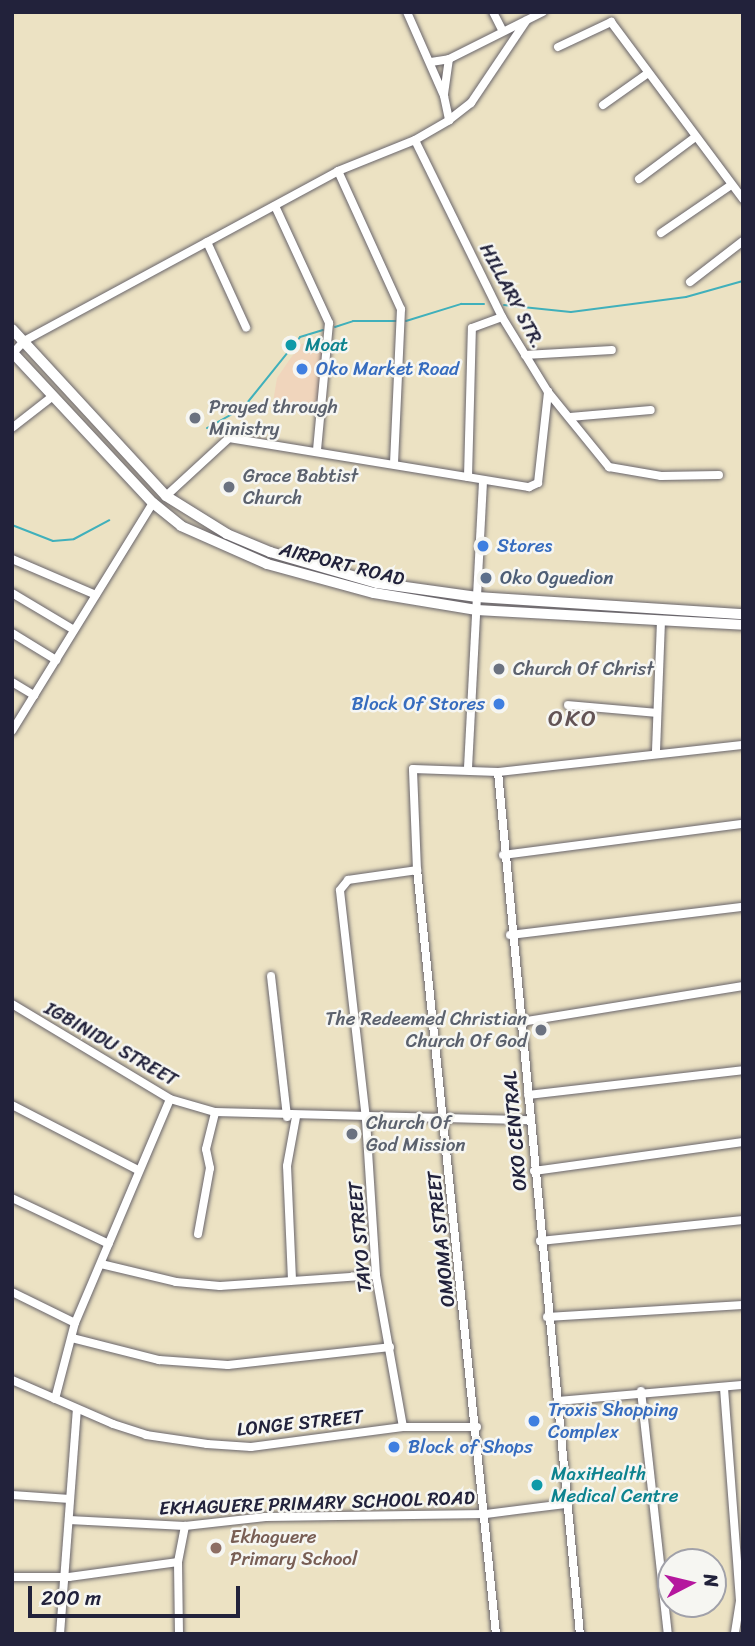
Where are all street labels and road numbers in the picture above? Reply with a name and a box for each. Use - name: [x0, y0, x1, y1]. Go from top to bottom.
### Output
- street label: HILLARY STR.: [474, 239, 550, 353]
- street label: AIRPORT ROAD: [277, 537, 407, 591]
- street label: IGBINIDU STREET: [40, 997, 182, 1091]
- street label: OKO CENTRAL: [498, 1071, 532, 1191]
- street label: OMOMA STREET: [422, 1169, 460, 1309]
- street label: TAYO STREET: [344, 1179, 376, 1295]
- street label: LONGE STREET: [236, 1405, 364, 1441]
- street label: EKHAGUERE PRIMARY SCHOOL ROAD: [158, 1486, 476, 1520]

